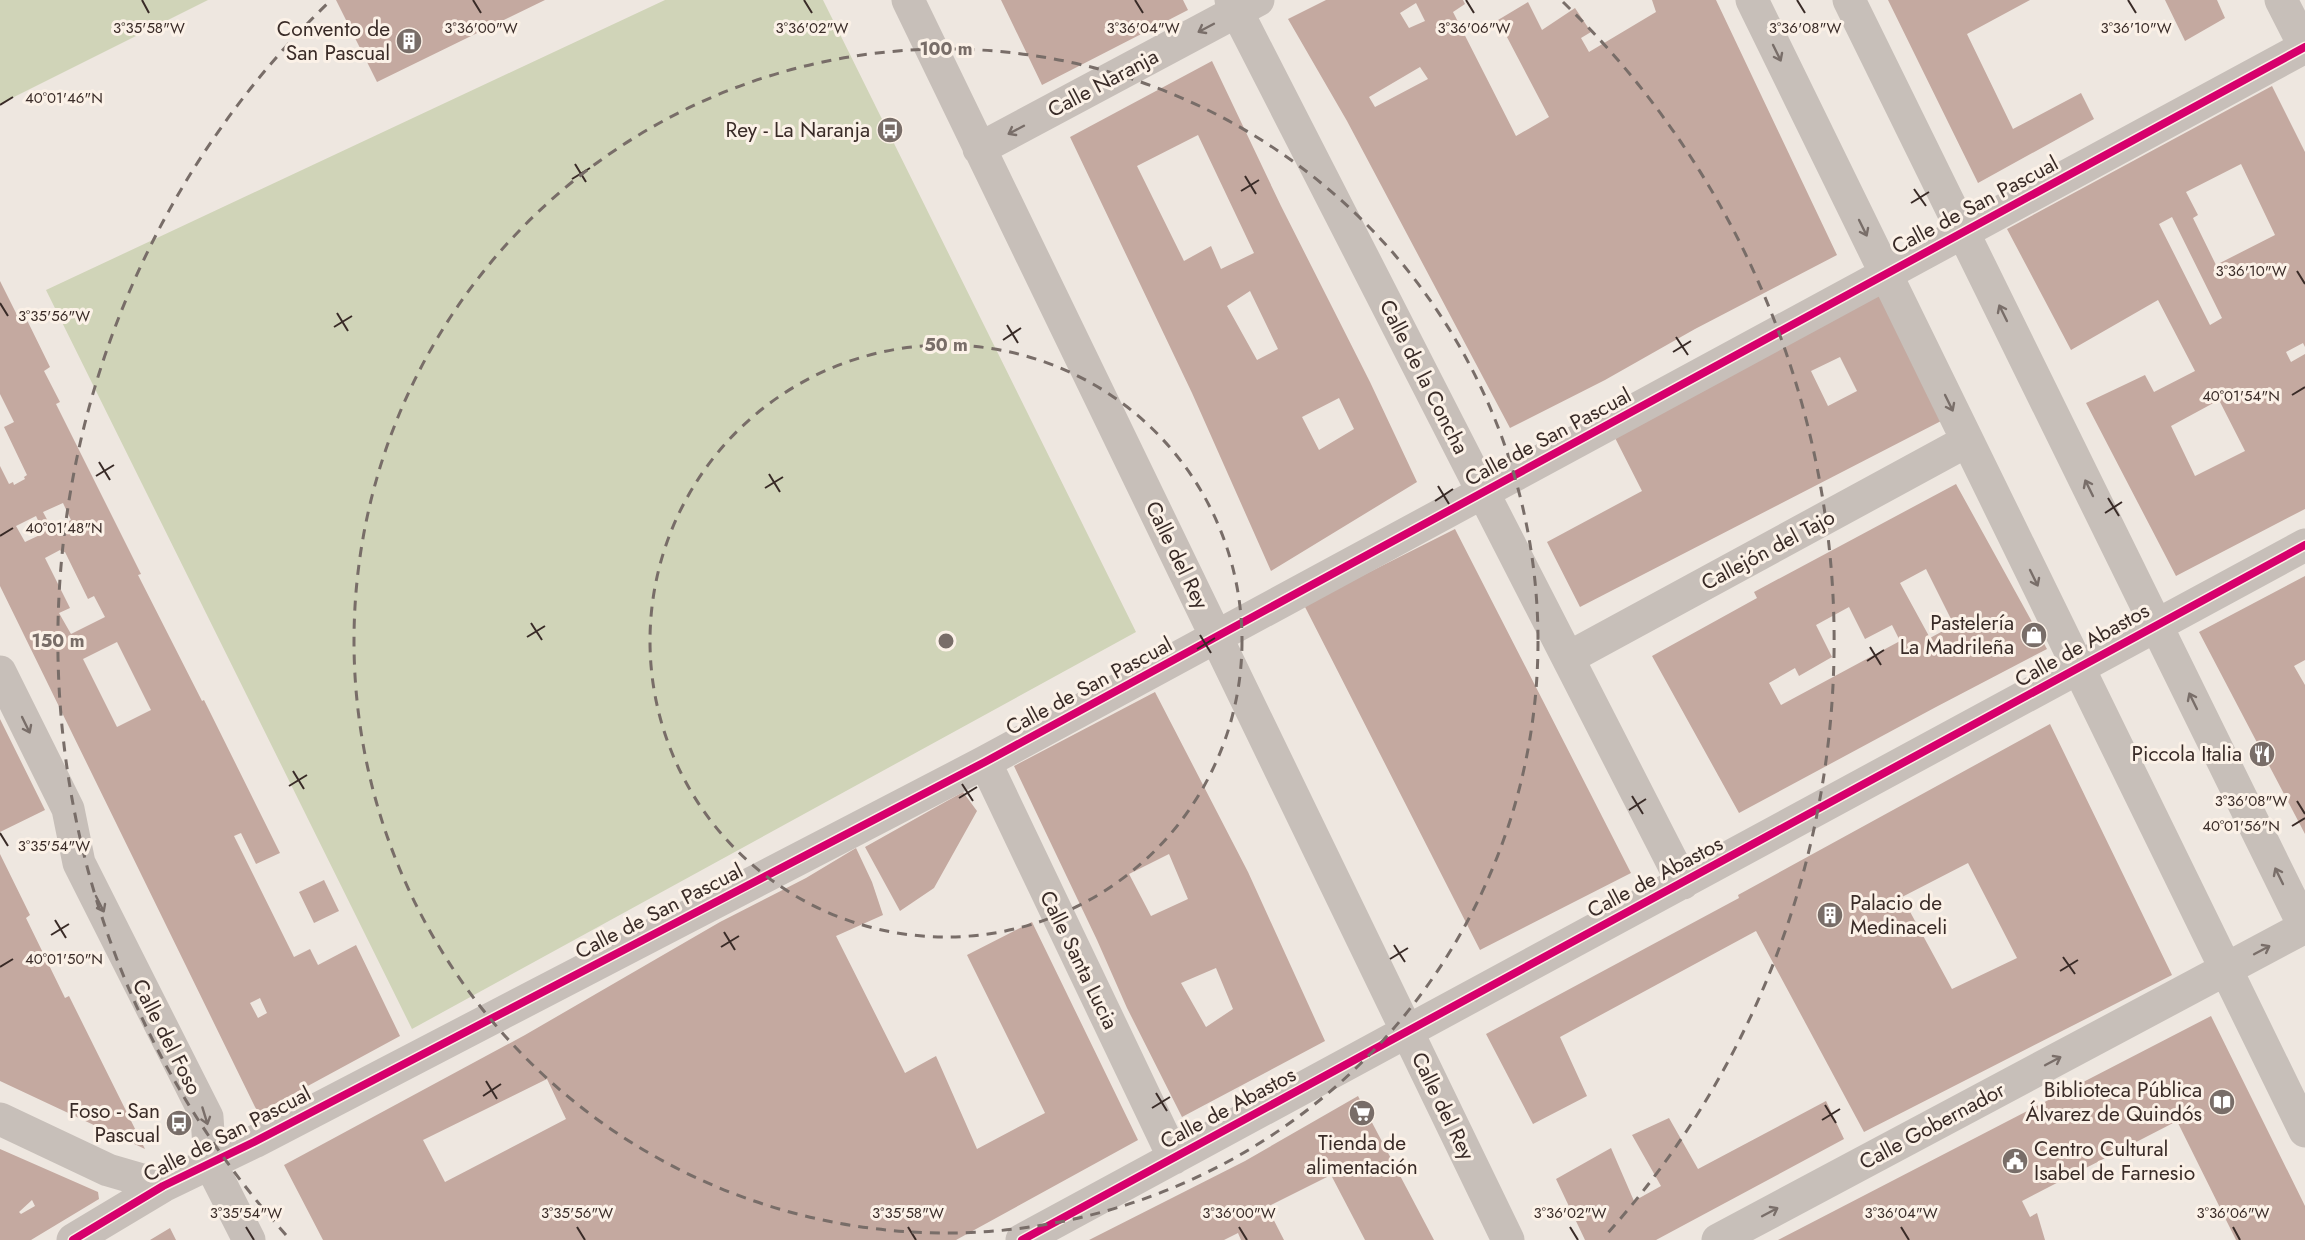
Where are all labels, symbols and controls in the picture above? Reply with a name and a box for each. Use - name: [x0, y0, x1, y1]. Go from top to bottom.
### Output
- place label: Convento de San Pascual: [277, 14, 390, 68]
- text: 3°35'58"W: [113, 17, 185, 39]
- text: 3°36'00"W: [444, 17, 518, 39]
- text: 3°36'02"W: [776, 17, 849, 39]
- text: 3°36'04"W: [1106, 17, 1180, 39]
- text: 3°36'06"W: [1438, 17, 1511, 39]
- text: 3°36'08"W: [1769, 17, 1841, 39]
- text: 3°36'10"W: [2100, 17, 2172, 39]
- one-way arrow: [1198, 22, 1215, 34]
- building icon: Convento de San Pascual: [394, 26, 424, 56]
- text: 100 m: [919, 36, 973, 62]
- street label: Calle Naranja: [1042, 41, 1164, 125]
- one-way arrow: [1772, 43, 1784, 61]
- text: 40°01'46"N: [25, 87, 103, 109]
- place label: Rey - La Naranja: [726, 115, 870, 145]
- bus stop icon: Rey - La Naranja: [875, 115, 905, 145]
- one-way arrow: [1008, 124, 1025, 136]
- street label: Calle de San Pascual: [1886, 148, 2064, 262]
- one-way arrow: [1858, 218, 1870, 236]
- text: 3°36'10"W: [2215, 260, 2287, 282]
- street label: Calle de la Concha: [1372, 295, 1476, 459]
- one-way arrow: [1997, 304, 2009, 322]
- text: 3°35'56"W: [18, 305, 90, 327]
- text: 50 m: [924, 332, 968, 358]
- street label: Calle de San Pascual: [1459, 380, 1637, 494]
- text: 40°01'54"N: [2202, 385, 2280, 407]
- one-way arrow: [1943, 393, 1955, 411]
- one-way arrow: [2083, 480, 2095, 497]
- street label: Calle del Rey: [1138, 496, 1216, 615]
- street label: Callejón del Tajo: [1696, 502, 1840, 598]
- text: 40°01'48"N: [25, 517, 103, 539]
- one-way arrow: [2029, 569, 2041, 587]
- street label: Calle de Abastos: [2009, 596, 2155, 694]
- place label: Pastelería La Madrileña: [1900, 608, 2014, 662]
- shop icon: Pastelería La Madrileña: [2019, 620, 2049, 650]
- text: 150 m: [32, 628, 84, 654]
- street label: Calle de San Pascual: [1000, 629, 1178, 743]
- centre of rings: [936, 631, 956, 651]
- one-way arrow: [2187, 692, 2199, 710]
- one-way arrow: [21, 715, 32, 733]
- place label: Piccola Italia: [2132, 739, 2242, 769]
- restaurant icon: Piccola Italia: [2247, 739, 2277, 769]
- text: 3°36'08"W: [2215, 790, 2287, 812]
- text: 40°01'56"N: [2202, 815, 2280, 837]
- street label: Calle de Abastos: [1582, 829, 1728, 925]
- text: 3°35'54"W: [18, 835, 90, 857]
- street label: Calle de San Pascual: [570, 856, 748, 966]
- one-way arrow: [2273, 867, 2285, 885]
- street label: Calle Santa Lucia: [1032, 886, 1126, 1034]
- place label: Palacio de Medinaceli: [1850, 888, 1948, 942]
- one-way arrow: [95, 894, 106, 912]
- building icon: Palacio de Medinaceli: [1815, 900, 1845, 930]
- one-way arrow: [2253, 944, 2270, 956]
- text: 40°01'50"N: [25, 948, 103, 970]
- street label: Calle del Foso: [125, 974, 209, 1100]
- street label: Calle del Rey: [1404, 1047, 1482, 1166]
- one-way arrow: [2044, 1055, 2061, 1067]
- street label: Calle de Abastos: [1155, 1060, 1301, 1156]
- street label: Calle Gobernador: [1854, 1075, 2011, 1177]
- place label: Biblioteca Pública Álvarez de Quindós: [2026, 1075, 2202, 1129]
- street label: Calle de San Pascual: [138, 1079, 316, 1189]
- library icon: Biblioteca Pública Álvarez de Quindós: [2207, 1087, 2237, 1117]
- place label: Foso - San Pascual: [69, 1096, 160, 1150]
- supermarket icon: Tienda de alimentación: [1347, 1098, 1377, 1128]
- one-way arrow: [200, 1106, 211, 1125]
- bus stop icon: Foso - San Pascual: [164, 1108, 194, 1138]
- place label: Tienda de alimentación: [1306, 1128, 1418, 1182]
- place label: Centro Cultural Isabel de Farnesio: [2034, 1134, 2195, 1188]
- public building icon: Centro Cultural Isabel de Farnesio: [2000, 1146, 2030, 1176]
- text: 3°35'54"W: [210, 1202, 282, 1224]
- text: 3°35'56"W: [541, 1202, 613, 1224]
- text: 3°35'58"W: [872, 1202, 944, 1224]
- text: 3°36'00"W: [1202, 1202, 1276, 1224]
- text: 3°36'02"W: [1534, 1202, 1607, 1224]
- text: 3°36'04"W: [1864, 1202, 1938, 1224]
- text: 3°36'06"W: [2197, 1202, 2270, 1224]
- one-way arrow: [1760, 1206, 1778, 1217]

